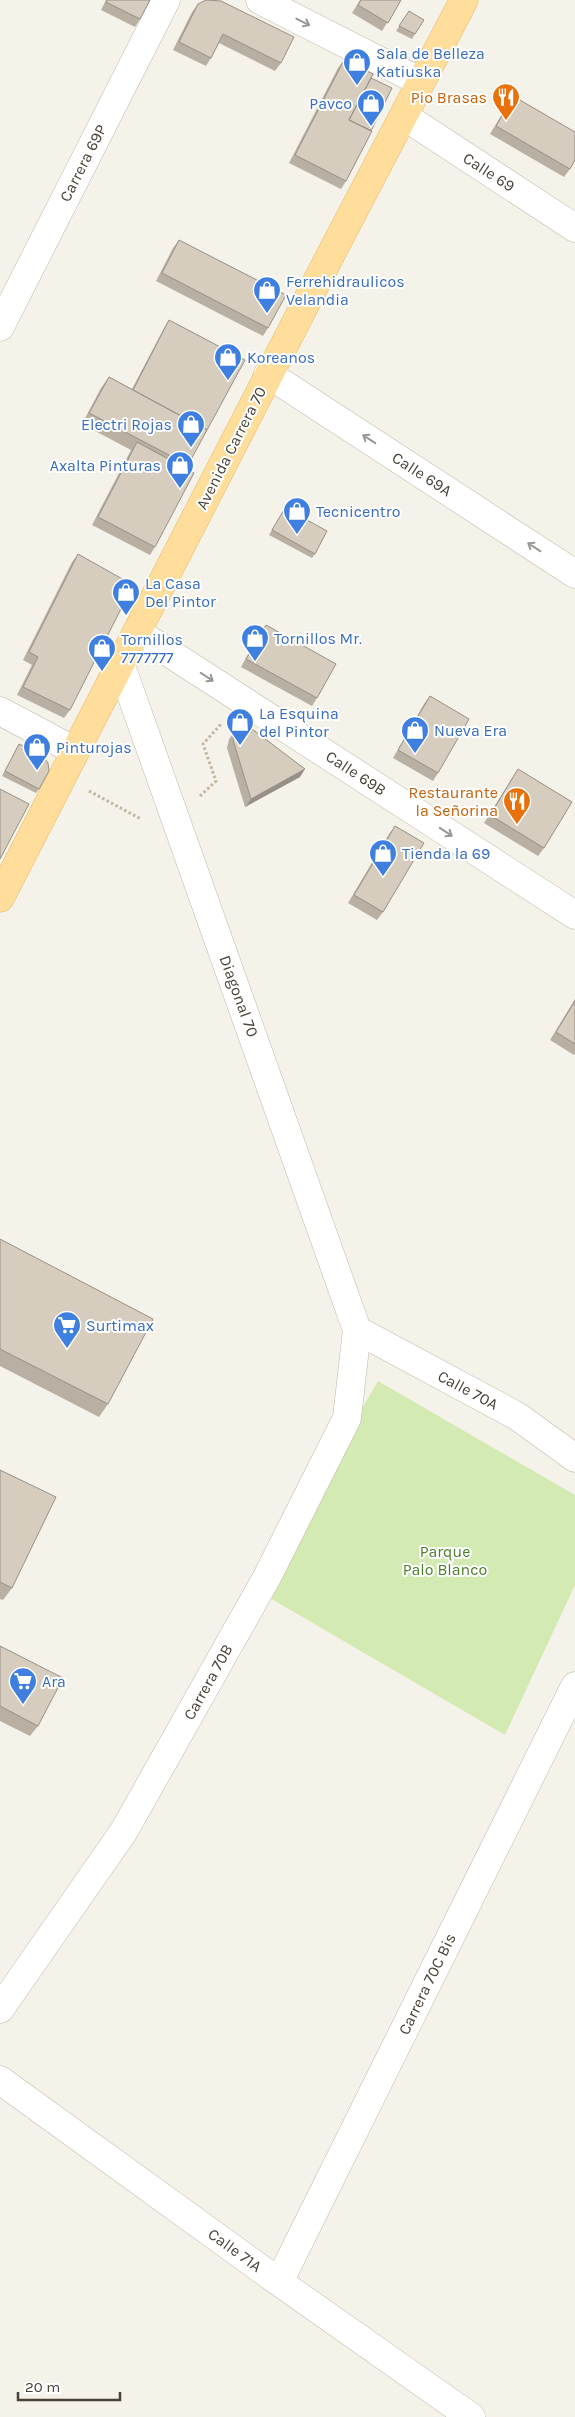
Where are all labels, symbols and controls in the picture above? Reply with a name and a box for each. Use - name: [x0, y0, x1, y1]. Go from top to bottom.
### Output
- one-way arrow: [296, 17, 311, 27]
- place label: Sala de Belleza Katiuska: [376, 44, 485, 81]
- shop icon: Sala de Belleza Katiuska: [342, 47, 372, 86]
- restaurant icon: Pio Brasas: [491, 82, 521, 121]
- shop icon: Pavco: [356, 88, 386, 127]
- place label: Pio Brasas: [411, 88, 487, 107]
- place label: Pavco: [309, 94, 352, 113]
- street label: Carrera 69P: [55, 121, 111, 205]
- street label: Calle 69: [459, 148, 519, 196]
- place label: Ferrehidraulicos Velandia: [286, 272, 405, 309]
- shop icon: Ferrehidraulicos Velandia: [252, 275, 282, 314]
- shop icon: Koreanos: [213, 342, 243, 381]
- place label: Koreanos: [247, 348, 315, 367]
- street label: Avenida Carrera 70: [192, 383, 270, 513]
- shop icon: Electri Rojas: [176, 409, 206, 448]
- place label: Electri Rojas: [81, 415, 172, 434]
- one-way arrow: [362, 434, 376, 444]
- street label: Calle 69A: [389, 448, 455, 500]
- shop icon: Axalta Pinturas: [165, 450, 195, 489]
- place label: Axalta Pinturas: [50, 456, 161, 475]
- shop icon: Tecnicentro: [282, 496, 312, 535]
- place label: Tecnicentro: [316, 502, 400, 521]
- one-way arrow: [527, 542, 541, 552]
- place label: La Casa Del Pintor: [145, 574, 216, 611]
- shop icon: La Casa Del Pintor: [111, 577, 141, 616]
- shop icon: Tornillos Mr.: [240, 623, 270, 662]
- place label: Tornillos Mr.: [274, 629, 362, 648]
- place label: Tornillos 7777777: [121, 630, 183, 667]
- shop icon: Tornillos 7777777: [87, 633, 117, 672]
- one-way arrow: [200, 672, 214, 682]
- place label: La Esquina del Pintor: [259, 704, 339, 741]
- shop icon: La Esquina del Pintor: [225, 707, 255, 746]
- shop icon: Nueva Era: [400, 715, 430, 754]
- place label: Nueva Era: [434, 721, 507, 740]
- shop icon: Pinturojas: [22, 732, 52, 771]
- place label: Pinturojas: [56, 738, 132, 757]
- street label: Calle 69B: [322, 747, 390, 799]
- place label: Restaurante la Señorina: [409, 783, 498, 820]
- restaurant icon: Restaurante la Señorina: [502, 786, 532, 825]
- one-way arrow: [439, 827, 453, 837]
- shop icon: Tienda la 69: [368, 838, 398, 877]
- place label: Tienda la 69: [402, 844, 490, 863]
- street label: Diagonal 70: [215, 952, 263, 1040]
- supermarket icon: Surtimax: [52, 1310, 82, 1349]
- place label: Surtimax: [86, 1316, 154, 1335]
- street label: Calle 70A: [434, 1366, 502, 1414]
- park label: Parque Palo Blanco: [403, 1542, 487, 1579]
- street label: Carrera 70B: [179, 1641, 237, 1723]
- supermarket icon: Ara: [8, 1666, 38, 1705]
- place label: Ara: [42, 1672, 66, 1691]
- street label: Carrera 70C Bis: [394, 1930, 460, 2038]
- street label: Calle 71A: [205, 2224, 265, 2276]
- scale bar: [18, 2370, 120, 2402]
- text: 20 m: [25, 2378, 60, 2396]

